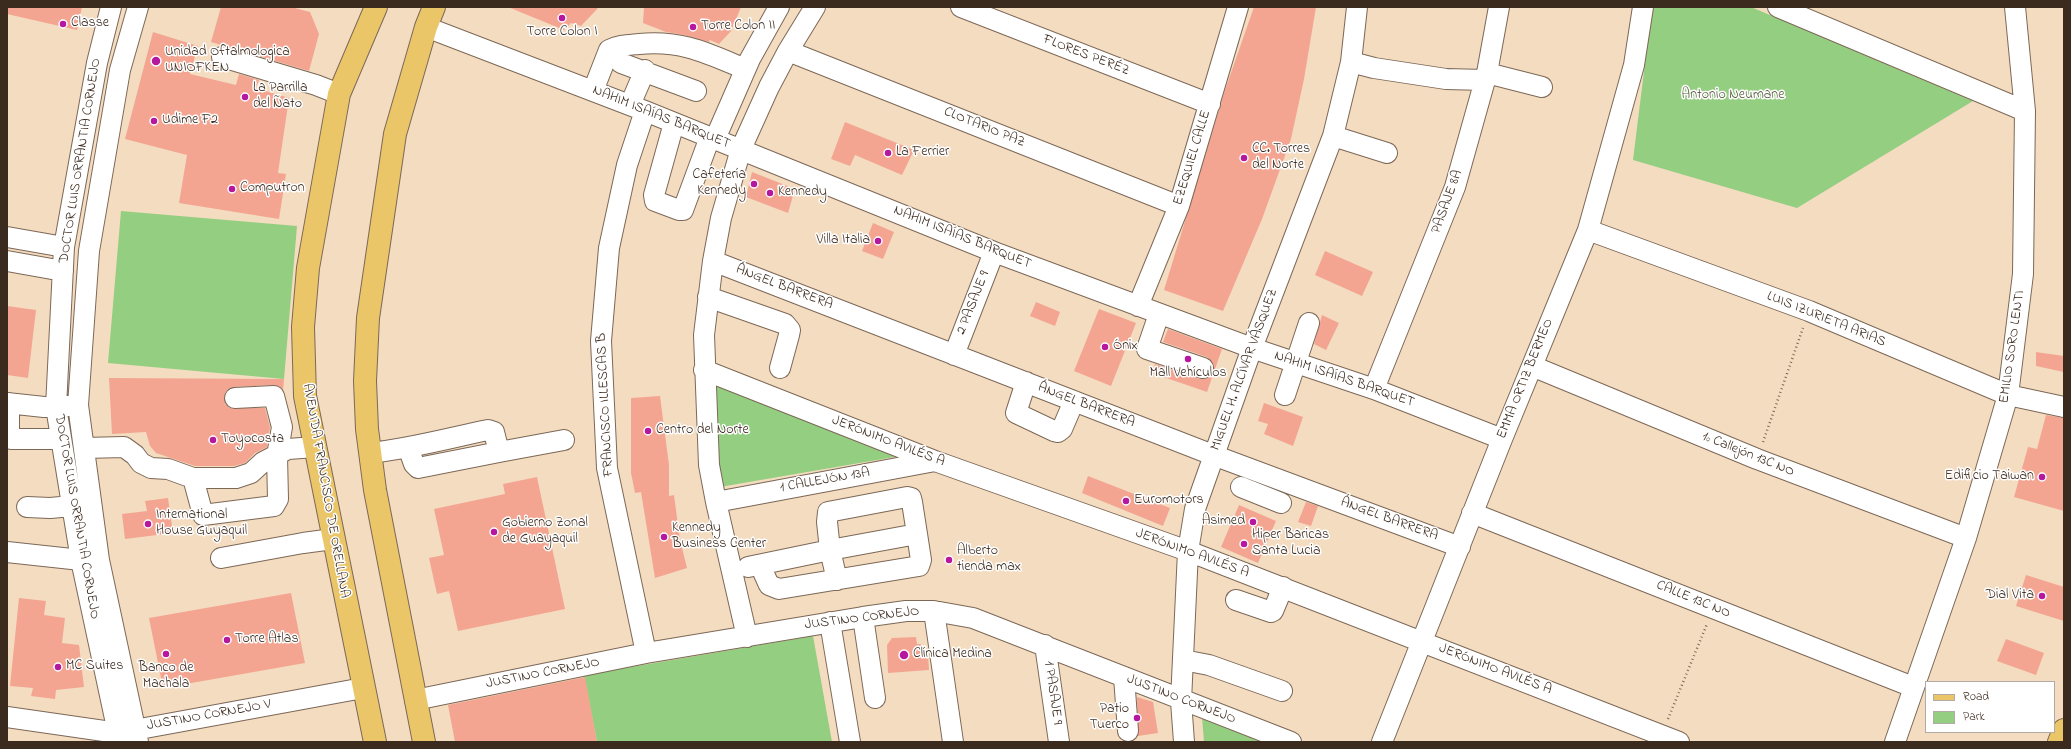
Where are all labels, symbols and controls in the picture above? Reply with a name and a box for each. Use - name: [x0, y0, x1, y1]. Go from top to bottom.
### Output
- marker: Torre Colon I: [557, 13, 567, 23]
- place label: Classe: [71, 16, 109, 32]
- marker: Classe: [58, 19, 68, 29]
- place label: Torre Colon II: [701, 19, 775, 35]
- marker: Torre Colon II: [688, 22, 698, 32]
- place label: Torre Colon I: [526, 25, 598, 41]
- street label: FLORES PERÉZ: [1040, 32, 1132, 80]
- place label: Unidad Oftalmologica UNIOFKEN: [165, 45, 290, 78]
- marker: Unidad Oftalmologica UNIOFKEN: [150, 55, 162, 67]
- street label: DOCTOR LUIS ORRANTIA CORNEJO: [56, 57, 106, 265]
- place label: La Parrilla del Ñato: [253, 81, 308, 114]
- street label: NAHIM ISAÍAS BARQUET: [590, 83, 732, 153]
- park label: Antonio Neumane: [1682, 88, 1784, 104]
- marker: La Parrilla del Ñato: [240, 92, 250, 102]
- street label: CLOTARIO PAZ: [941, 104, 1027, 152]
- street label: EZEQUIEL CALLE: [1171, 109, 1215, 207]
- place label: Udime F2: [162, 113, 218, 129]
- marker: Udime F2: [149, 116, 159, 126]
- place label: CC. Torres del Norte: [1252, 142, 1310, 174]
- place label: La Ferrier: [896, 145, 949, 161]
- marker: La Ferrier: [883, 148, 893, 158]
- marker: CC. Torres del Norte: [1239, 153, 1249, 163]
- place label: Cafetería Kennedy: [693, 168, 746, 200]
- street label: PASAJE 8A: [1429, 168, 1467, 236]
- marker: Cafetería Kennedy: [749, 179, 759, 189]
- place label: Computron: [240, 181, 305, 197]
- marker: Computron: [227, 184, 237, 194]
- place label: Kennedy: [778, 185, 827, 201]
- marker: Kennedy: [765, 188, 775, 198]
- street label: NAHIM ISAÍAS BARQUET: [891, 203, 1033, 273]
- place label: Villa Italia: [816, 233, 870, 249]
- marker: Villa Italia: [873, 236, 883, 246]
- street label: ÁNGEL BARRERA: [733, 262, 835, 314]
- street label: 2 PASAJE 9: [954, 269, 994, 337]
- street label: MIGUEL H. ALCÍVAR VÁSQUEZ: [1208, 287, 1282, 453]
- street label: LUIS IZURIETA ARIAS: [1764, 288, 1888, 352]
- street label: EMILIO SORO LENTI: [1997, 289, 2029, 405]
- street label: EMMA ORTIZ BERMEO: [1494, 316, 1558, 442]
- street label: FRANCISCO ILLESCAS B: [594, 333, 618, 477]
- place label: Ónix: [1113, 339, 1138, 355]
- marker: Ónix: [1100, 342, 1110, 352]
- street label: NAHIM ISAÍAS BARQUET: [1272, 348, 1416, 412]
- marker: Mall Vehículos: [1183, 354, 1193, 364]
- place label: Mall Vehículos: [1149, 366, 1227, 382]
- street label: ÁNGEL BARRERA: [1035, 380, 1137, 432]
- street label: AVENIDA FRANCISCO DE ORELLANA: [298, 382, 352, 600]
- street label: DOCTOR LUIS ORRANTIA CORNEJO: [50, 413, 102, 621]
- street label: JERÓNIMO AVILÉS A: [829, 413, 947, 471]
- place label: Centro del Norte: [656, 423, 749, 439]
- marker: Centro del Norte: [643, 426, 653, 436]
- street label: 1º Callejón 13C NO: [1699, 429, 1797, 481]
- place label: Toyocosta: [221, 432, 284, 448]
- marker: Toyocosta: [208, 435, 218, 445]
- street label: 1 CALLEJÓN 13A: [779, 465, 871, 497]
- place label: Edificio Taiwan: [1945, 469, 2034, 485]
- marker: Edificio Taiwan: [2037, 472, 2047, 482]
- place label: Euromotors: [1134, 493, 1204, 509]
- street label: ÁNGEL BARRERA: [1338, 495, 1440, 545]
- marker: Euromotors: [1121, 496, 1131, 506]
- place label: International House Guyaquil: [156, 508, 247, 540]
- place label: Asimed: [1202, 514, 1245, 530]
- place label: Gobierno Zonal de Guayaquil: [502, 516, 588, 548]
- marker: Asimed: [1248, 517, 1258, 527]
- marker: International House Guyaquil: [143, 519, 153, 529]
- place label: Kennedy Business Center: [672, 521, 766, 554]
- street label: JERÓNIMO AVILÉS A: [1133, 526, 1251, 582]
- marker: Gobierno Zonal de Guayaquil: [489, 527, 499, 537]
- place label: Hiper Baricas Santa Lucia: [1252, 528, 1329, 560]
- marker: Kennedy Business Center: [659, 532, 669, 542]
- marker: Hiper Baricas Santa Lucia: [1239, 539, 1249, 549]
- place label: Alberto tienda max: [957, 544, 1021, 576]
- marker: Alberto tienda max: [944, 555, 954, 565]
- street label: CALLE 13C NO: [1653, 577, 1733, 623]
- place label: Dial Vita: [1986, 588, 2034, 604]
- marker: Dial Vita: [2037, 591, 2047, 601]
- street label: JUSTINO CORNEJO: [804, 604, 920, 634]
- place label: Torre Atlas: [235, 632, 299, 648]
- marker: Torre Atlas: [222, 635, 232, 645]
- street label: JERÓNIMO AVILÉS A: [1436, 641, 1554, 699]
- place label: Clínica Medina: [913, 647, 992, 663]
- marker: Banco de Machala: [161, 649, 171, 659]
- marker: Clínica Medina: [898, 649, 910, 661]
- street label: JUSTINO CORNEJO: [485, 655, 601, 693]
- place label: MC Suites: [66, 659, 123, 675]
- street label: 1 PASAJE 9: [1039, 660, 1065, 726]
- place label: Banco de Machala: [138, 661, 194, 694]
- marker: MC Suites: [53, 662, 63, 672]
- street label: JUSTINO CORNEJO: [1124, 671, 1238, 729]
- legend: [1925, 681, 2055, 733]
- text: Road: [1963, 688, 1989, 706]
- street label: JUSTINO CORNEJO V: [146, 697, 272, 735]
- place label: Patio Tuerco: [1090, 702, 1129, 734]
- text: Park: [1963, 708, 1985, 726]
- marker: Patio Tuerco: [1132, 713, 1142, 723]

